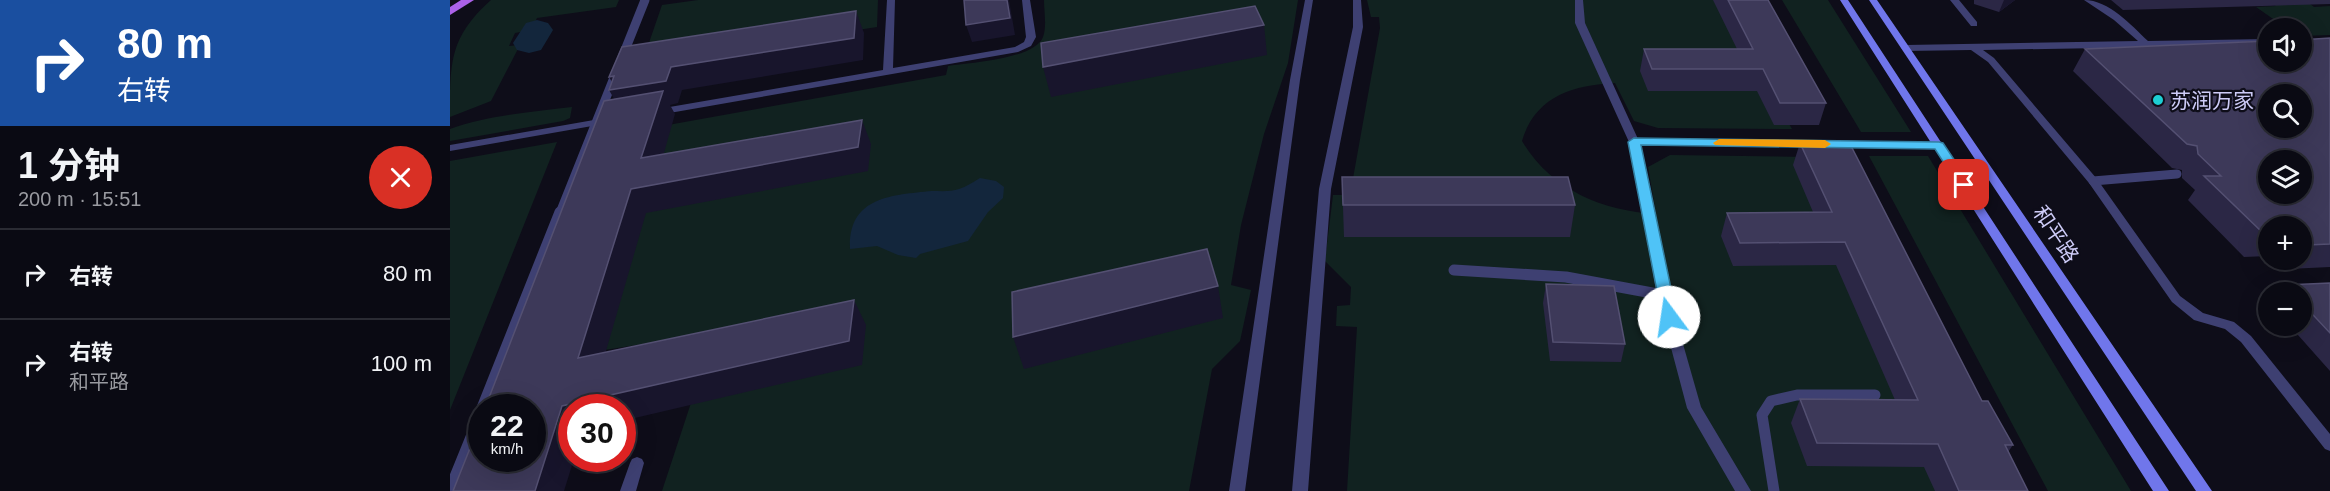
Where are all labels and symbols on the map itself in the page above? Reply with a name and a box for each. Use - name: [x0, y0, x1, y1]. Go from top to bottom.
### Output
- place label: 苏润万家: [2170, 89, 2254, 112]
- marker: 苏润万家: [2151, 93, 2165, 107]
- pin: [1938, 159, 1989, 210]
- street label: 和平路: [2029, 201, 2083, 267]
- position arrow: [1637, 285, 1701, 349]
- speed limit sign: 30: [558, 394, 636, 472]

